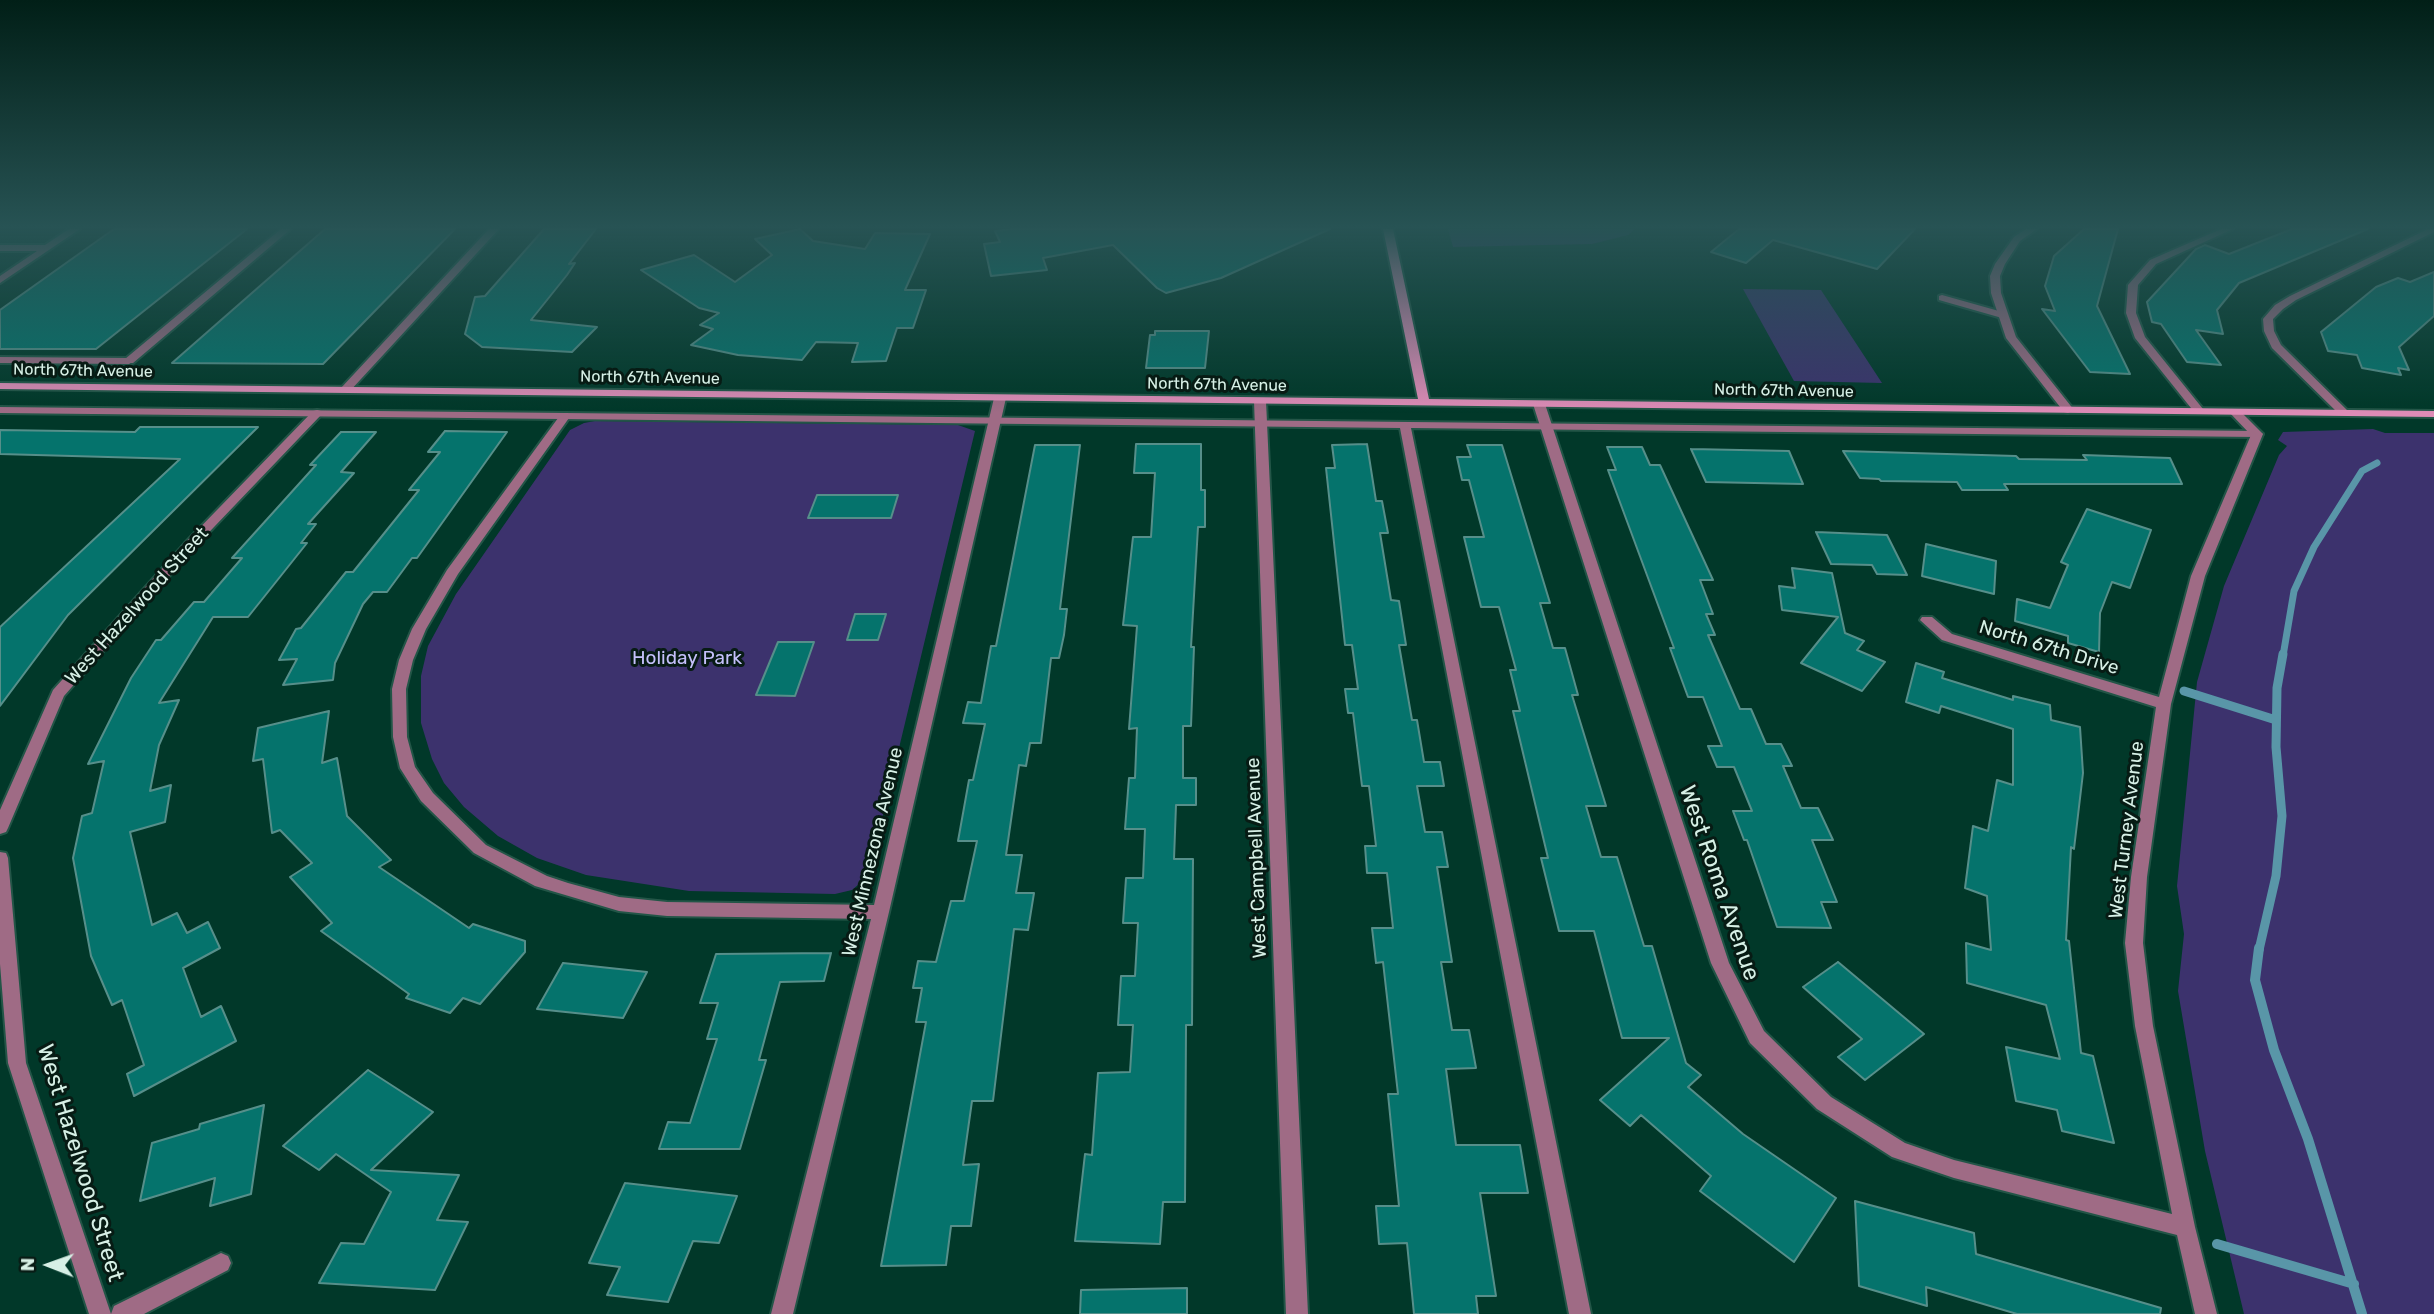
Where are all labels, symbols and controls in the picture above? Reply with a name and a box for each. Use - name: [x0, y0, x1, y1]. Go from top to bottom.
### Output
- street label: North 67th Avenue: [13, 360, 153, 382]
- street label: North 67th Avenue: [580, 367, 720, 389]
- street label: North 67th Avenue: [1147, 374, 1287, 396]
- street label: North 67th Avenue: [1714, 380, 1854, 402]
- street label: West Hazelwood Street: [60, 523, 214, 689]
- street label: North 67th Drive: [1976, 616, 2122, 680]
- park label: Holiday Park: [632, 648, 742, 670]
- street label: West Turney Avenue: [2105, 740, 2149, 920]
- street label: West Minnezona Avenue: [838, 745, 908, 959]
- street label: West Campbell Avenue: [1242, 757, 1272, 959]
- street label: West Roma Avenue: [1673, 782, 1765, 984]
- street label: West Hazelwood Street: [31, 1041, 129, 1285]
- north arrow: [14, 1230, 84, 1300]
- text: N: [16, 1258, 39, 1272]

